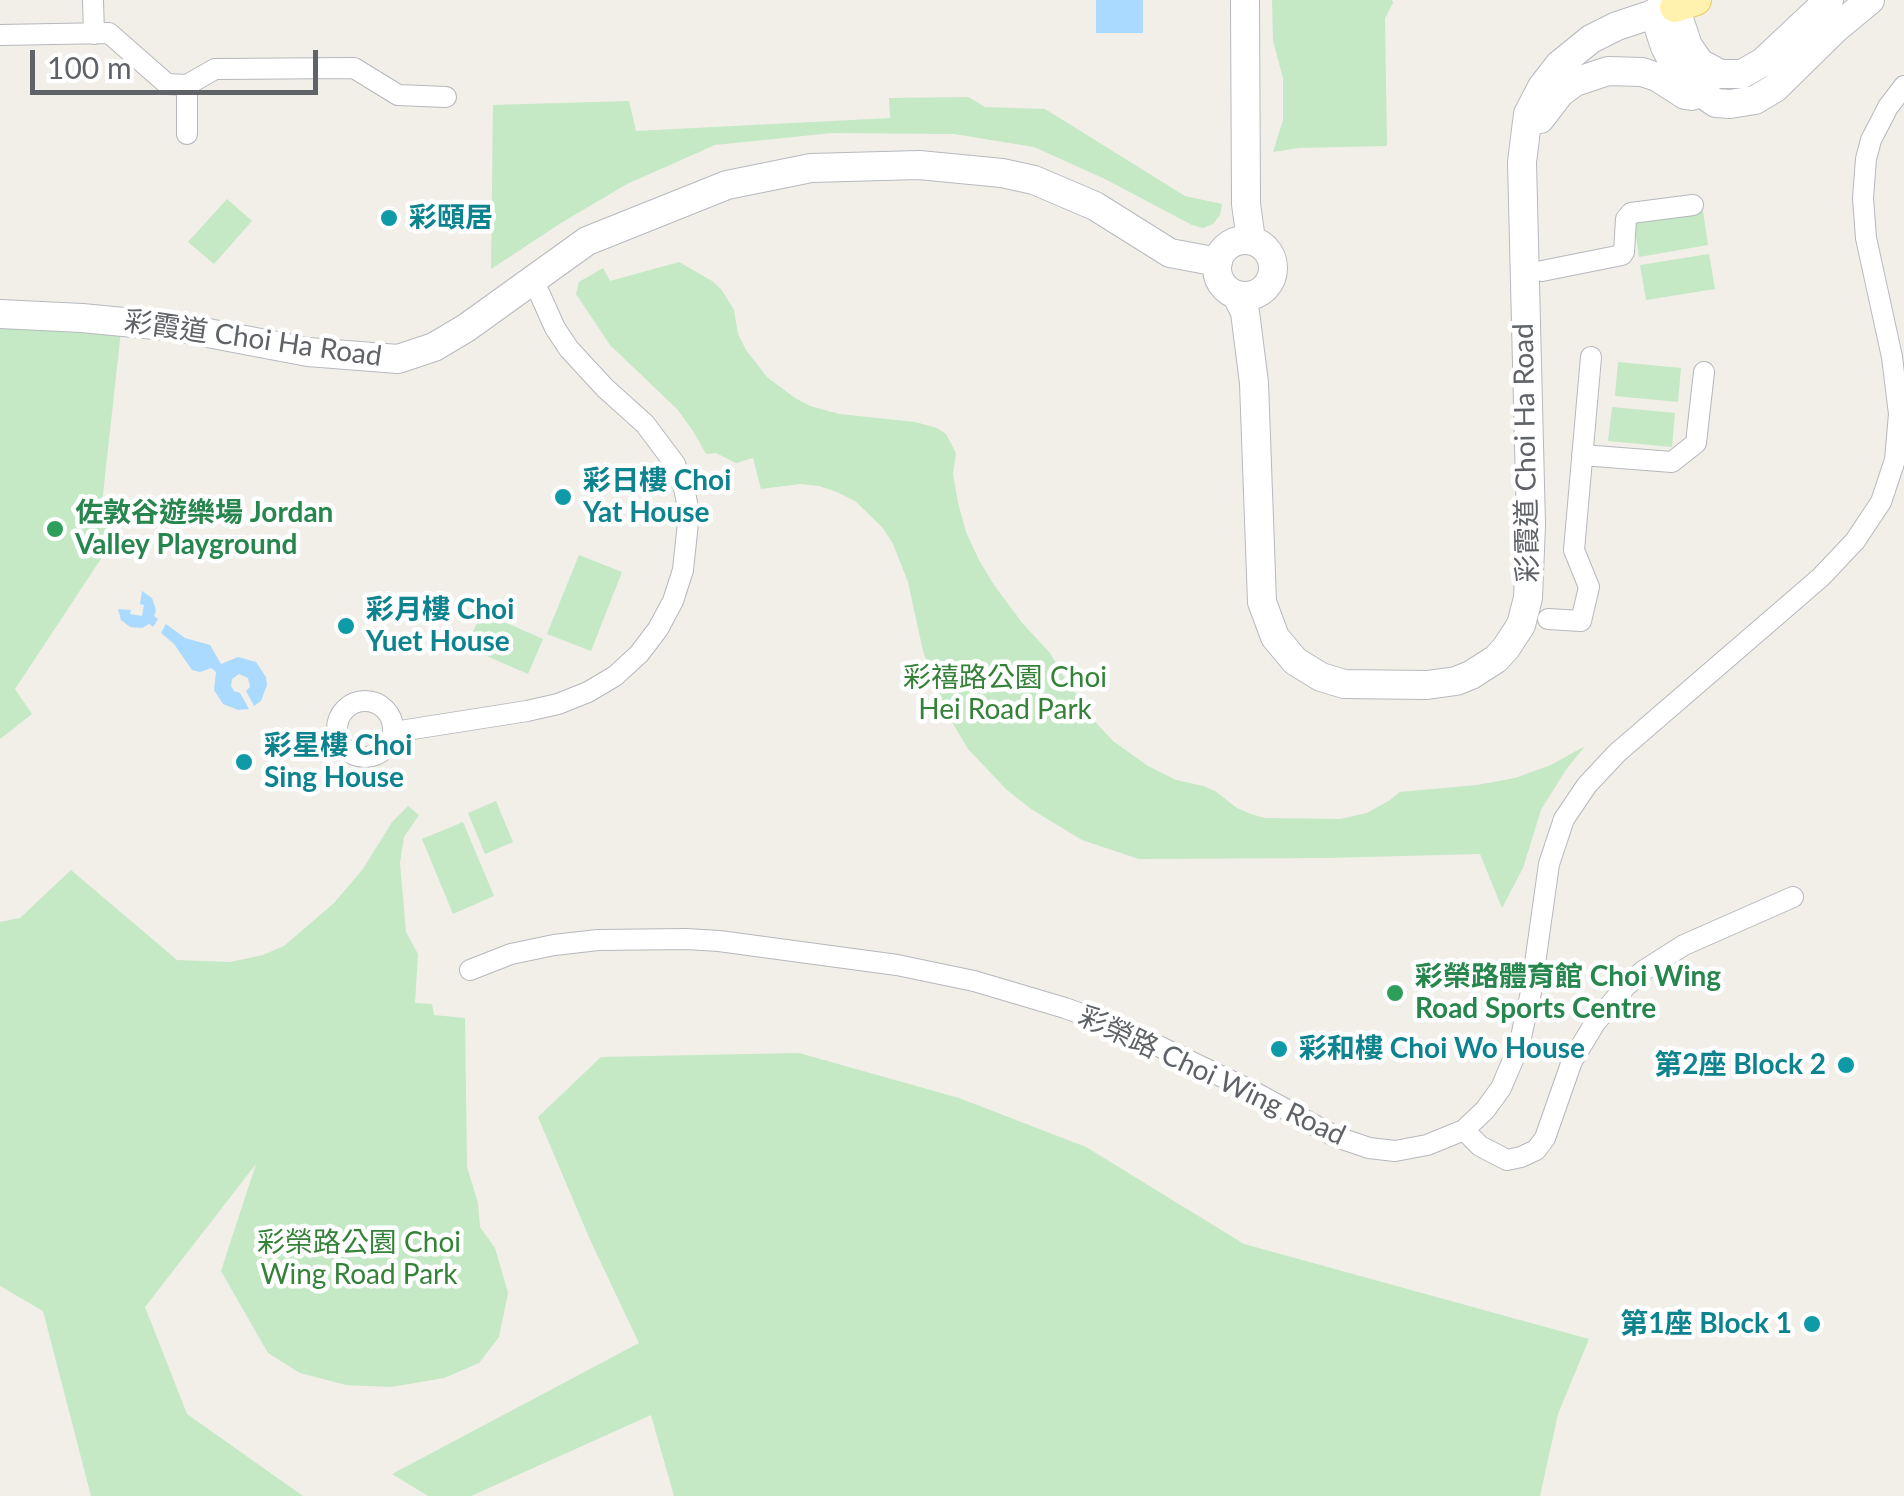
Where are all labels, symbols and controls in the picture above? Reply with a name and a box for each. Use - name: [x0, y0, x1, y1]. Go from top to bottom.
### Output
- scale bar: [35, 30, 322, 92]
- text: 100 m: [47, 49, 132, 85]
- place label: 彩頤居: [409, 201, 493, 235]
- marker: 彩頤居: [378, 207, 400, 229]
- street label: 彩霞道 Choi Ha Road: [122, 304, 384, 374]
- street label: 彩霞道 Choi Ha Road: [1507, 323, 1545, 583]
- place label: 彩日樓 Choi Yat House: [583, 464, 731, 530]
- marker: 彩日樓 Choi Yat House: [552, 486, 574, 508]
- place label: 佐敦谷遊樂場 Jordan Valley Playground: [75, 496, 333, 562]
- marker: 佐敦谷遊樂場 Jordan Valley Playground: [44, 518, 66, 540]
- place label: 彩月樓 Choi Yuet House: [366, 593, 514, 659]
- marker: 彩月樓 Choi Yuet House: [335, 615, 357, 637]
- park label: 彩禧路公園 Choi Hei Road Park: [903, 661, 1107, 727]
- place label: 彩星樓 Choi Sing House: [264, 729, 412, 795]
- marker: 彩星樓 Choi Sing House: [233, 751, 255, 773]
- place label: 彩榮路體育館 Choi Wing Road Sports Centre: [1415, 960, 1721, 1026]
- marker: 彩榮路體育館 Choi Wing Road Sports Centre: [1384, 982, 1406, 1004]
- street label: 彩榮路 Choi Wing Road: [1073, 999, 1351, 1153]
- place label: 彩和樓 Choi Wo House: [1299, 1032, 1585, 1066]
- marker: 彩和樓 Choi Wo House: [1268, 1038, 1290, 1060]
- place label: 第2座 Block 2: [1654, 1048, 1826, 1082]
- marker: 第2座 Block 2: [1835, 1054, 1857, 1076]
- park label: 彩榮路公園 Choi Wing Road Park: [257, 1226, 461, 1292]
- place label: 第1座 Block 1: [1620, 1307, 1792, 1341]
- marker: 第1座 Block 1: [1801, 1313, 1823, 1335]

